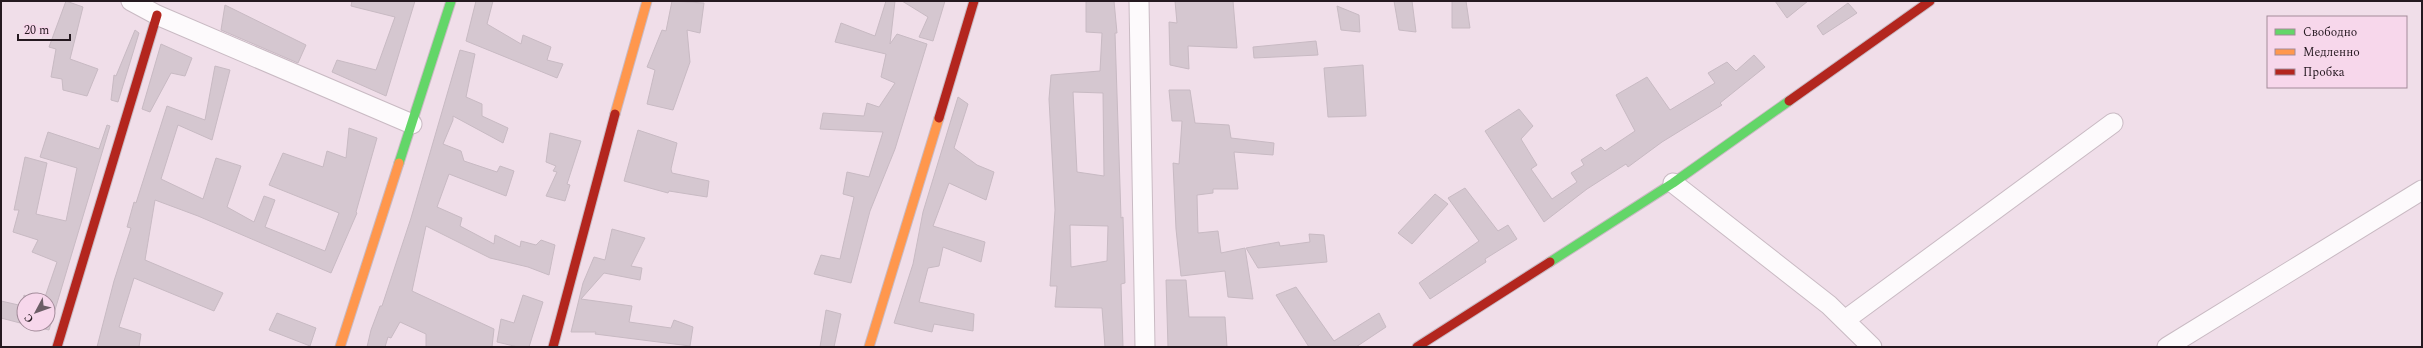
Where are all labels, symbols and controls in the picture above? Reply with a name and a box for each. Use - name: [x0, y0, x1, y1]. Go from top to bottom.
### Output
- scale bar: [18, 16, 70, 42]
- legend: [2267, 16, 2407, 88]
- text: 20 m: [24, 21, 49, 40]
- text: Свободно: [2303, 23, 2357, 42]
- text: Медленно: [2303, 43, 2360, 62]
- text: Пробка: [2303, 63, 2345, 82]
- north arrow: [16, 292, 56, 332]
- text: С: [20, 310, 38, 327]

